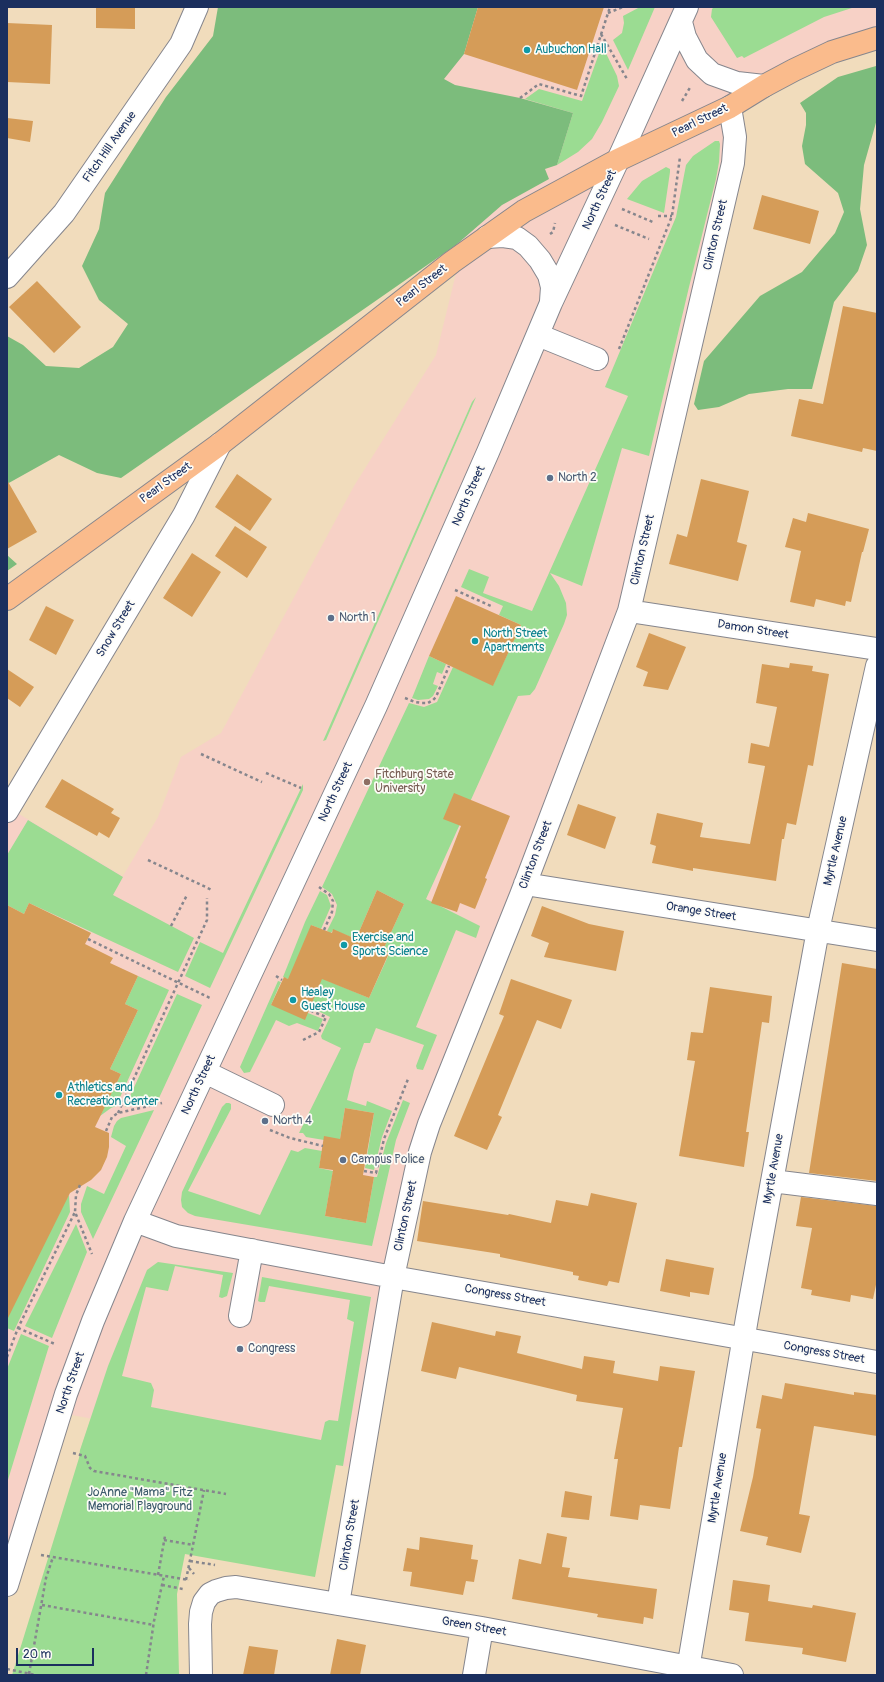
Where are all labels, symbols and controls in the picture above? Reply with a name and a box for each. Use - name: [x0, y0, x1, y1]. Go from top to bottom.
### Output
- place label: Aubuchon Hall: [535, 43, 607, 57]
- marker: Aubuchon Hall: [522, 45, 532, 55]
- street label: Pearl Street: [670, 101, 730, 141]
- street label: Fitch Hill Avenue: [80, 109, 140, 185]
- street label: North Street: [580, 168, 620, 232]
- street label: Clinton Street: [701, 198, 731, 272]
- street label: Pearl Street: [394, 262, 450, 310]
- street label: Pearl Street: [137, 459, 195, 507]
- street label: North Street: [449, 464, 489, 528]
- place label: North 2: [558, 471, 597, 485]
- marker: North 2: [545, 473, 555, 483]
- street label: Clinton Street: [628, 513, 658, 587]
- street label: Snow Street: [93, 598, 139, 660]
- place label: North 1: [339, 611, 376, 625]
- marker: North 1: [326, 613, 336, 623]
- street label: Damon Street: [716, 617, 790, 643]
- place label: North Street Apartments: [483, 627, 547, 655]
- marker: North Street Apartments: [470, 636, 480, 646]
- street label: North Street: [316, 760, 356, 824]
- place label: Fitchburg State University: [375, 768, 454, 796]
- marker: Fitchburg State University: [362, 777, 372, 787]
- street label: Myrtle Avenue: [821, 815, 851, 887]
- street label: Clinton Street: [516, 819, 556, 891]
- street label: Orange Street: [665, 899, 737, 925]
- place label: Exercise and Sports Science: [352, 931, 428, 959]
- marker: Exercise and Sports Science: [339, 940, 349, 950]
- place label: Healey Guest House: [301, 986, 365, 1014]
- marker: Healey Guest House: [288, 995, 298, 1005]
- street label: North Street: [179, 1053, 219, 1117]
- place label: Athletics and Recreation Center: [67, 1081, 159, 1109]
- marker: Athletics and Recreation Center: [54, 1090, 64, 1100]
- place label: North 4: [273, 1114, 312, 1128]
- marker: North 4: [260, 1116, 270, 1126]
- street label: Myrtle Avenue: [761, 1133, 787, 1205]
- place label: Campus Police: [351, 1153, 424, 1167]
- marker: Campus Police: [338, 1155, 348, 1165]
- street label: Clinton Street: [391, 1179, 421, 1253]
- street label: Congress Street: [463, 1282, 547, 1310]
- street label: Congress Street: [782, 1339, 866, 1367]
- place label: Congress: [248, 1342, 295, 1356]
- marker: Congress: [235, 1344, 245, 1354]
- street label: North Street: [54, 1350, 88, 1416]
- street label: Myrtle Avenue: [705, 1452, 731, 1524]
- park label: JoAnne "Mama" Fitz Memorial Playground: [87, 1486, 193, 1514]
- street label: Clinton Street: [337, 1498, 363, 1572]
- street label: Green Street: [440, 1614, 508, 1640]
- scale bar: [18, 1640, 96, 1666]
- text: 20 m: [23, 1647, 51, 1662]

